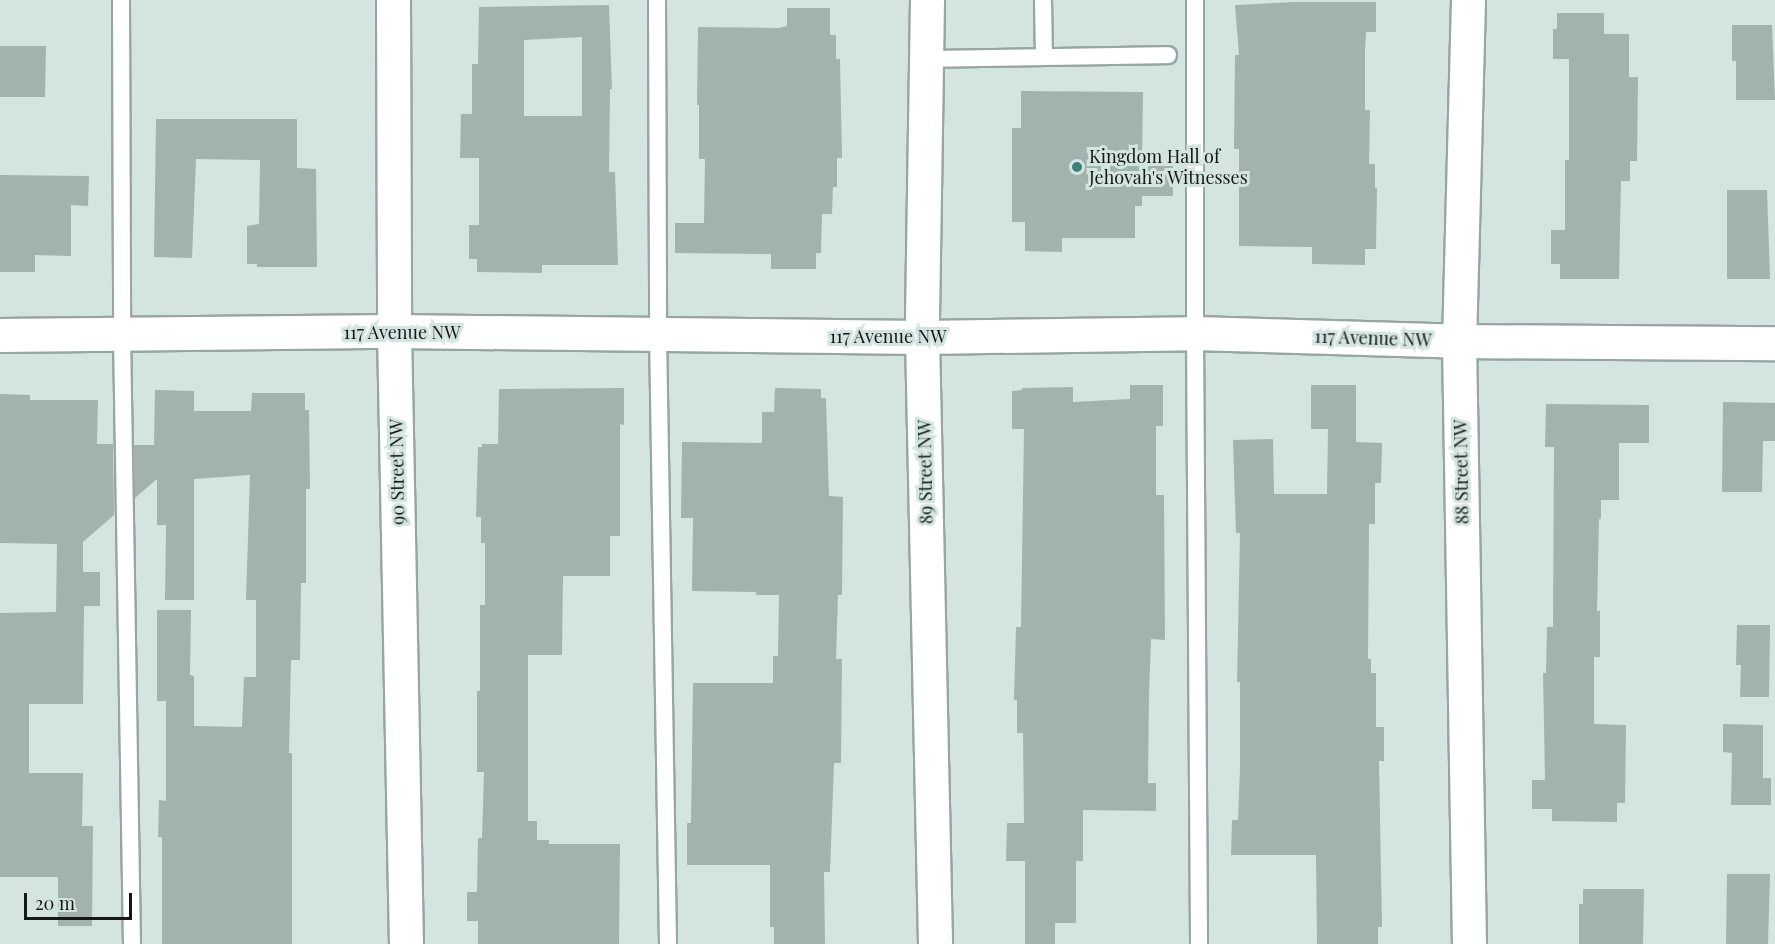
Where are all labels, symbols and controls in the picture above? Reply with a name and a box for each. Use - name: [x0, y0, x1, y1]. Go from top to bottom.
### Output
- place label: Kingdom Hall of Jehovah's Witnesses: [1089, 146, 1248, 188]
- marker: Kingdom Hall of Jehovah's Witnesses: [1070, 160, 1084, 174]
- street label: 117 Avenue NW: [343, 321, 461, 343]
- street label: 117 Avenue NW: [829, 325, 947, 347]
- street label: 117 Avenue NW: [1314, 325, 1432, 351]
- street label: 90 Street NW: [385, 419, 409, 525]
- street label: 89 Street NW: [913, 419, 937, 525]
- street label: 88 Street NW: [1449, 419, 1473, 525]
- scale bar: [27, 881, 135, 919]
- text: 20 m: [35, 891, 75, 915]

